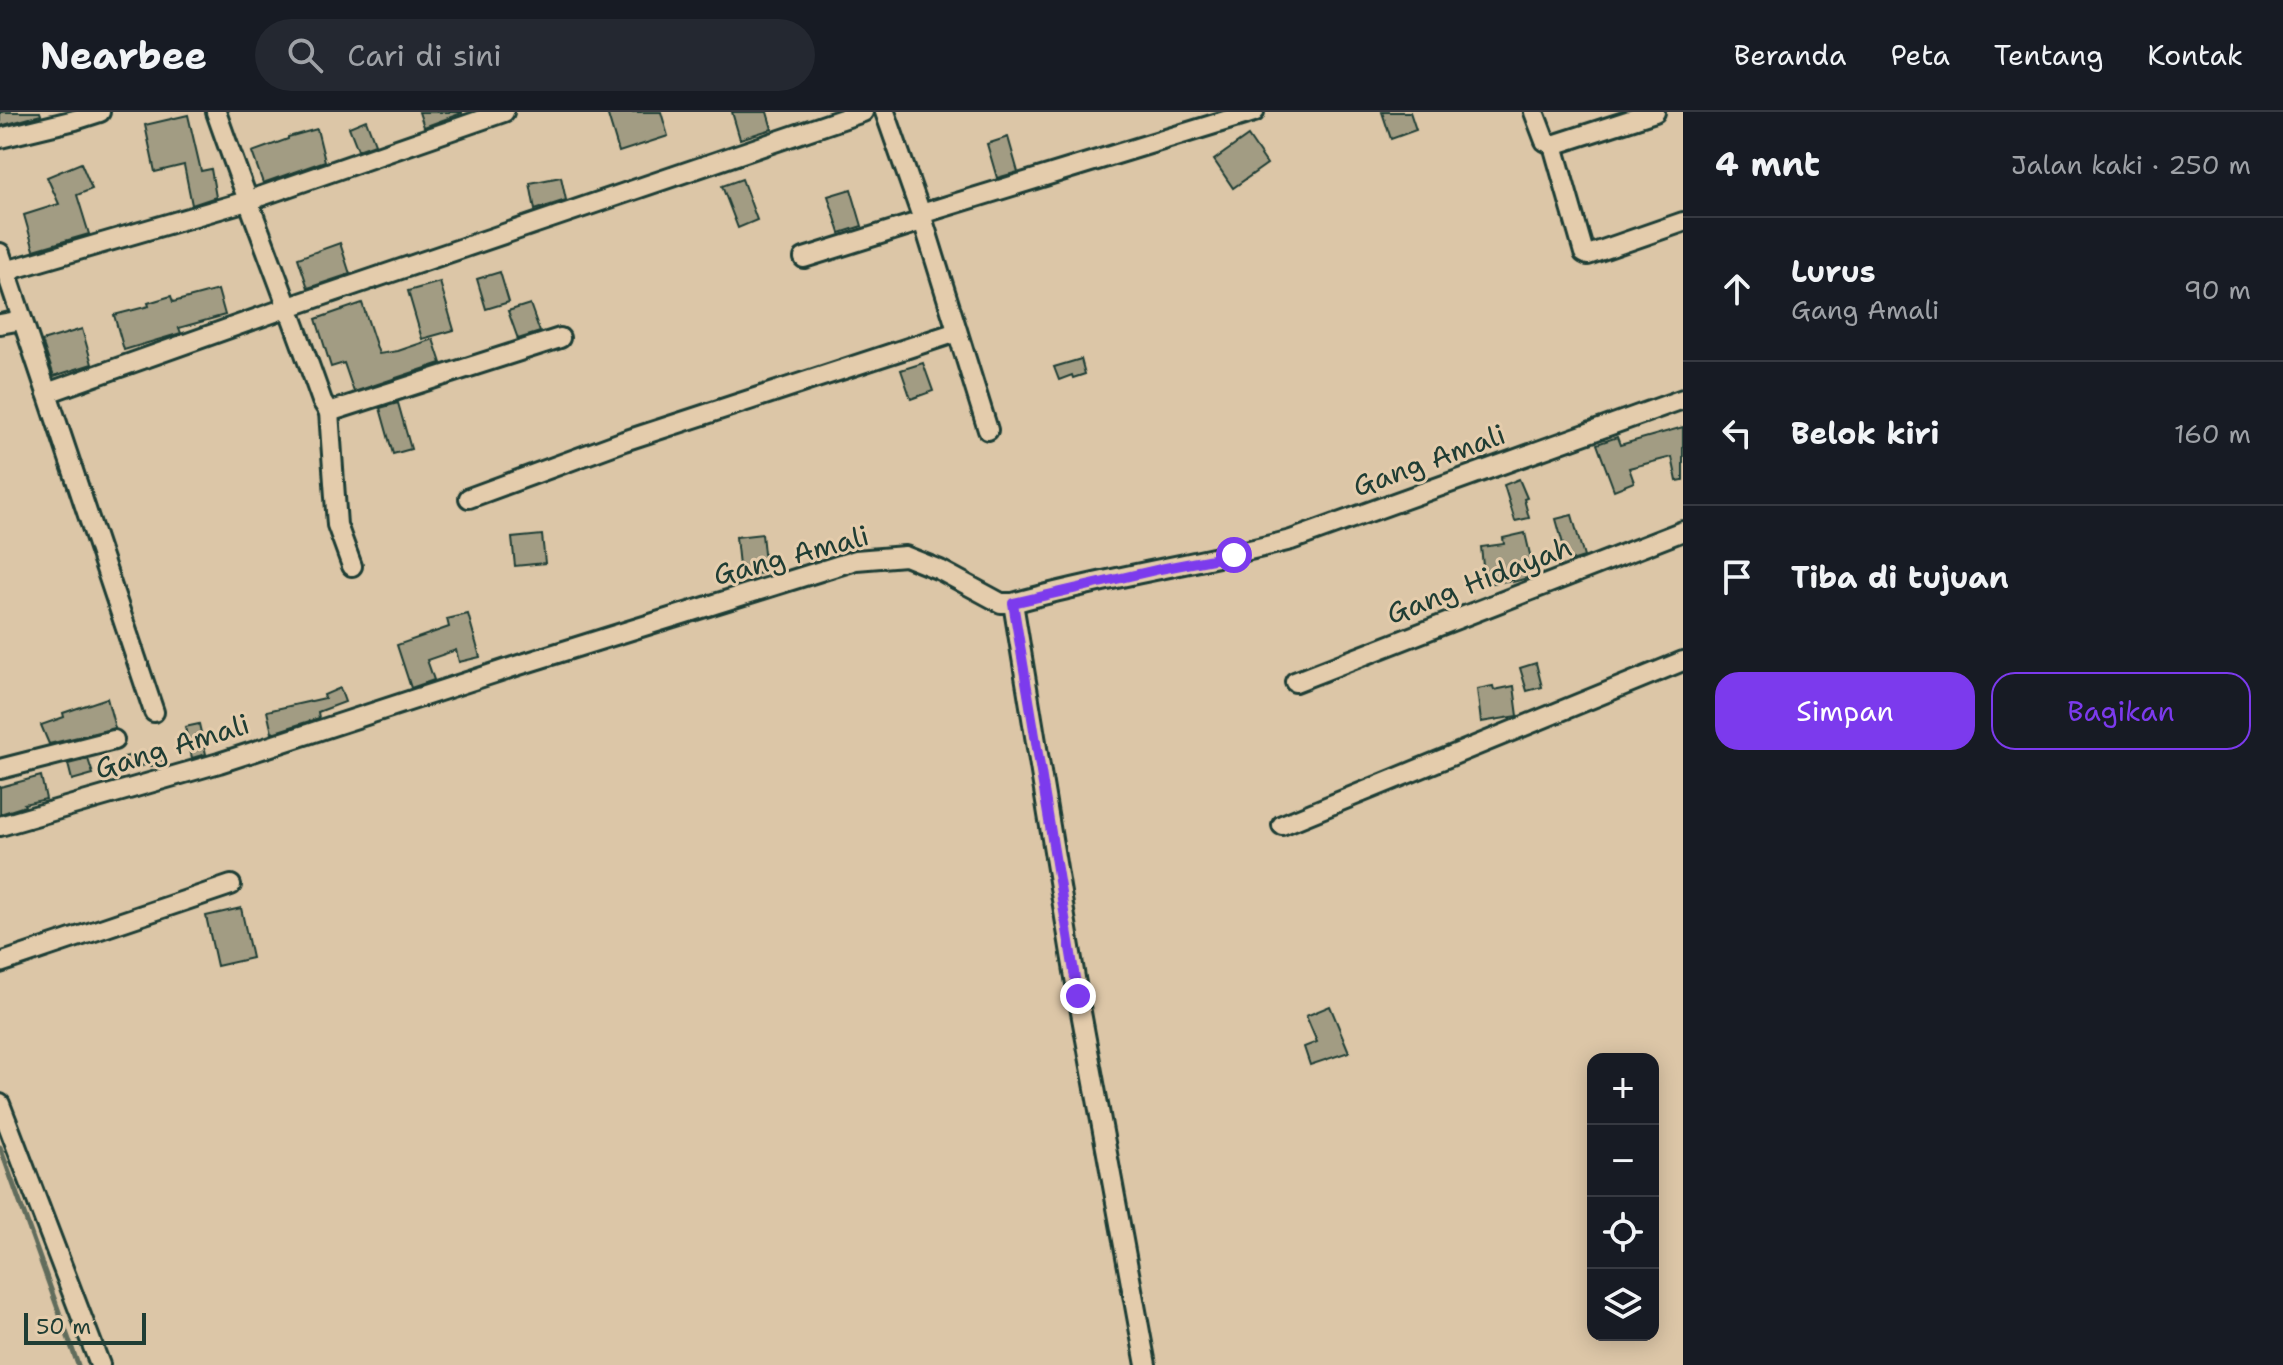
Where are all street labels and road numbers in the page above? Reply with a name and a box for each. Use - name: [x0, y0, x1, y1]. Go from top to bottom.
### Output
- street label: Gang Amali: [1347, 415, 1511, 505]
- street label: Gang Amali: [709, 516, 873, 594]
- street label: Gang Hidayah: [1381, 527, 1577, 633]
- street label: Gang Amali: [90, 704, 254, 788]

